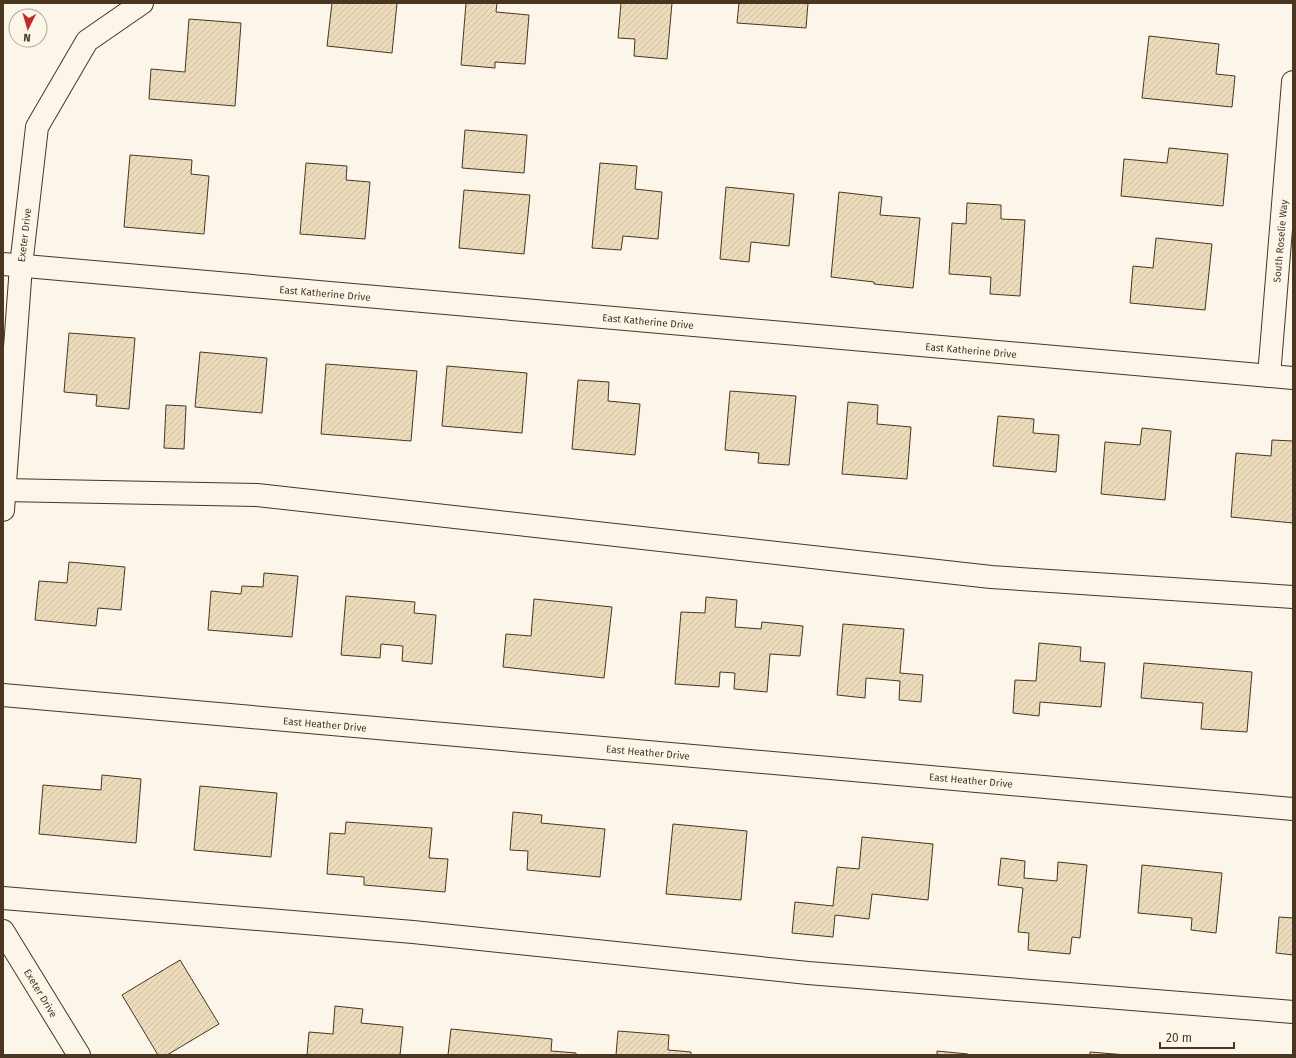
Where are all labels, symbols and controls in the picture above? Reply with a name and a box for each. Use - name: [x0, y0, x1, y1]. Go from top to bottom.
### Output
- north arrow: [8, 8, 48, 48]
- text: N: [23, 31, 31, 44]
- street label: South Roselie Way: [1271, 199, 1291, 283]
- street label: Exeter Drive: [16, 207, 34, 263]
- street label: East Katherine Drive: [279, 284, 371, 304]
- street label: East Katherine Drive: [602, 312, 694, 332]
- street label: East Katherine Drive: [925, 341, 1017, 361]
- street label: East Heather Drive: [283, 715, 367, 735]
- street label: East Heather Drive: [606, 743, 690, 763]
- street label: East Heather Drive: [929, 771, 1013, 791]
- street label: Exeter Drive: [21, 967, 59, 1020]
- scale bar: [1160, 1024, 1234, 1050]
- text: 20 m: [1166, 1031, 1192, 1045]

